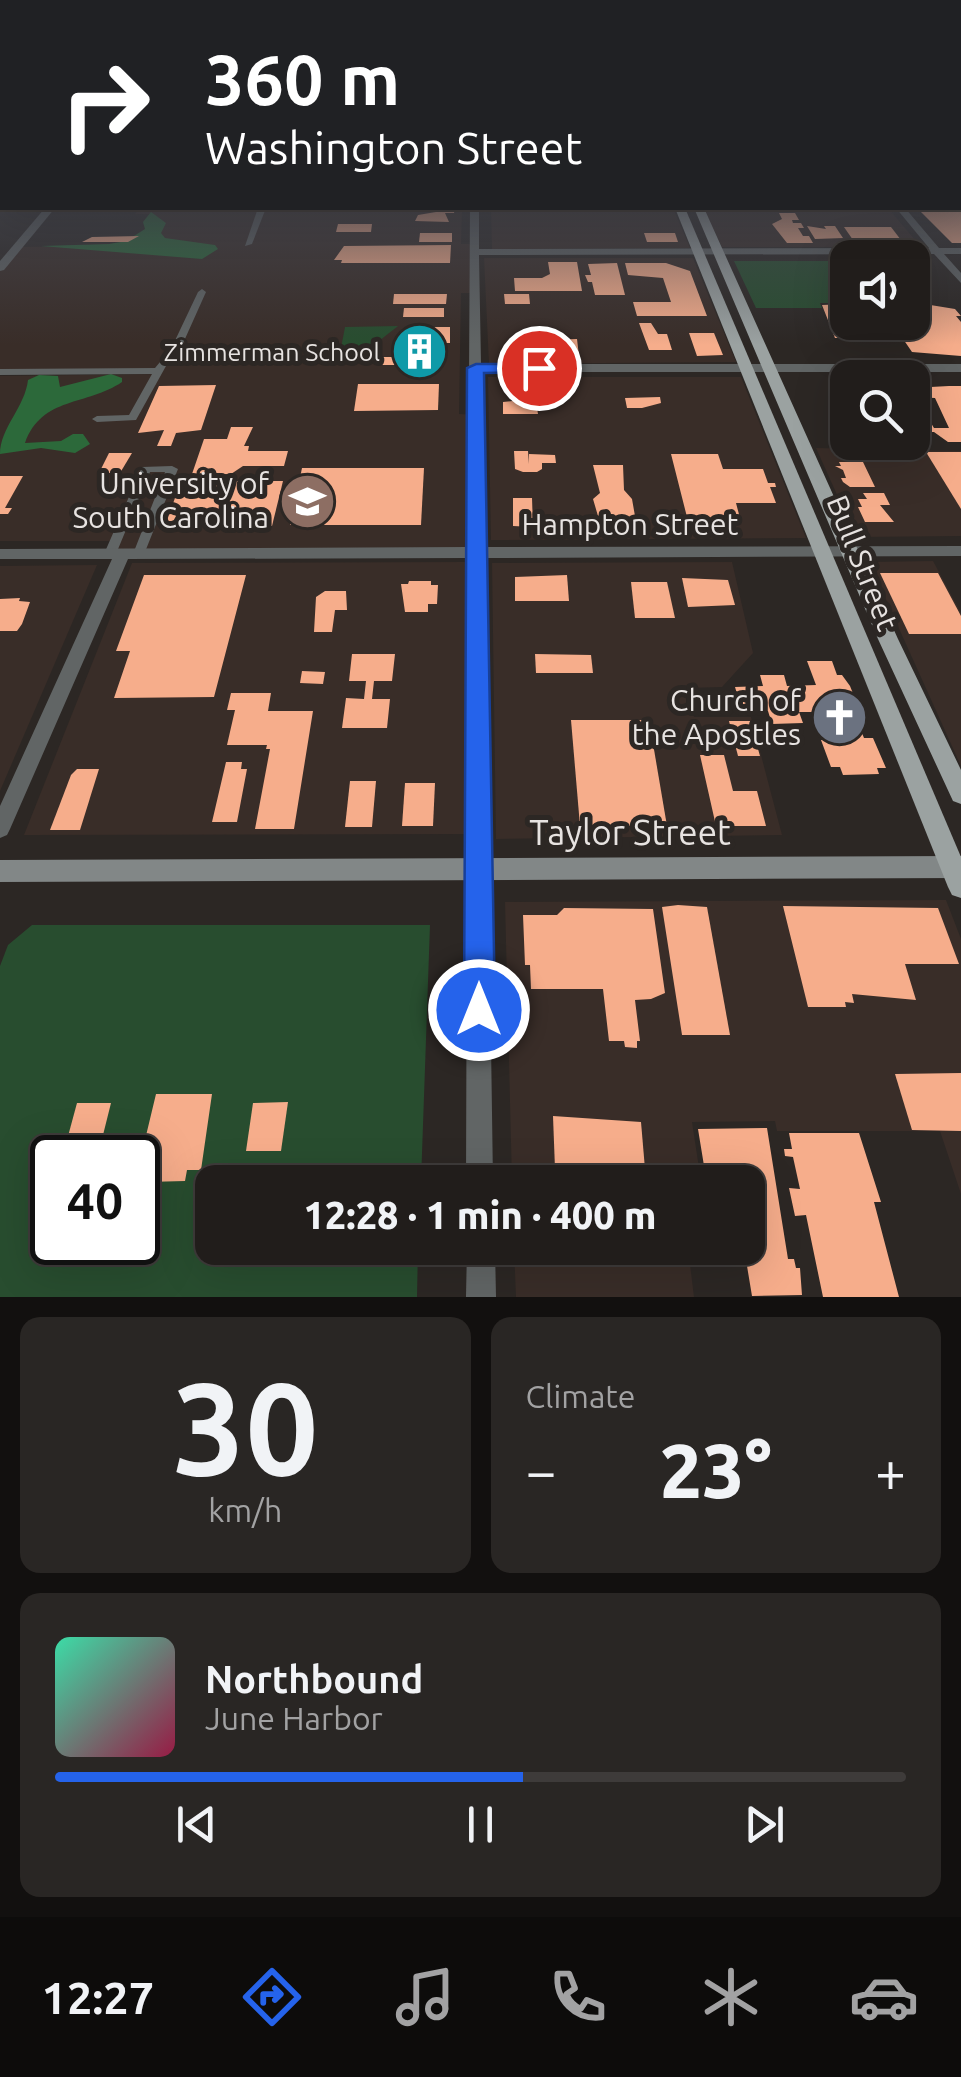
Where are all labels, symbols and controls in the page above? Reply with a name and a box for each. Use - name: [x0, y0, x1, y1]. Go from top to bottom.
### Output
- icon: right: [40, 40, 170, 170]
- text: 360 m: [205, 40, 400, 118]
- text: Washington Street: [205, 122, 582, 173]
- map controls: [830, 240, 930, 460]
- button: sound: [830, 240, 930, 340]
- building icon: Zimmerman School: [389, 322, 449, 382]
- pin: [497, 326, 582, 411]
- place label: Zimmerman School: [164, 338, 380, 366]
- icon: arrive: [512, 341, 567, 396]
- button: search: [830, 360, 930, 460]
- place label: University of South Carolina: [72, 466, 270, 534]
- school or university icon: University of South Carolina: [278, 471, 338, 531]
- street label: Bull Street: [820, 490, 905, 635]
- street label: Hampton Street: [522, 507, 739, 541]
- place label: Church of the Apostles: [632, 683, 802, 751]
- church icon: Church of the Apostles: [810, 688, 870, 748]
- street label: Taylor Street: [529, 812, 731, 852]
- position arrow: [427, 958, 531, 1062]
- speed limit sign: 40: [30, 1135, 160, 1265]
- text: 12:28 · 1 min · 400 m: [303, 1194, 657, 1236]
- text: 30: [172, 1354, 319, 1500]
- text: Climate: [526, 1378, 636, 1414]
- text: 23°: [660, 1428, 772, 1512]
- text: −: [526, 1440, 557, 1501]
- text: +: [875, 1440, 906, 1501]
- text: km/h: [208, 1492, 282, 1528]
- text: Northbound: [205, 1658, 423, 1700]
- text: June Harbor: [205, 1700, 383, 1736]
- icon: previous: [169, 1797, 224, 1852]
- icon: pause: [453, 1797, 508, 1852]
- icon: next: [737, 1797, 792, 1852]
- icon: directions: [237, 1962, 307, 2032]
- icon: music: [390, 1962, 460, 2032]
- icon: phone: [543, 1962, 613, 2032]
- icon: climate: [696, 1962, 766, 2032]
- icon: car: [849, 1962, 919, 2032]
- text: 12:27: [42, 1972, 154, 2023]

